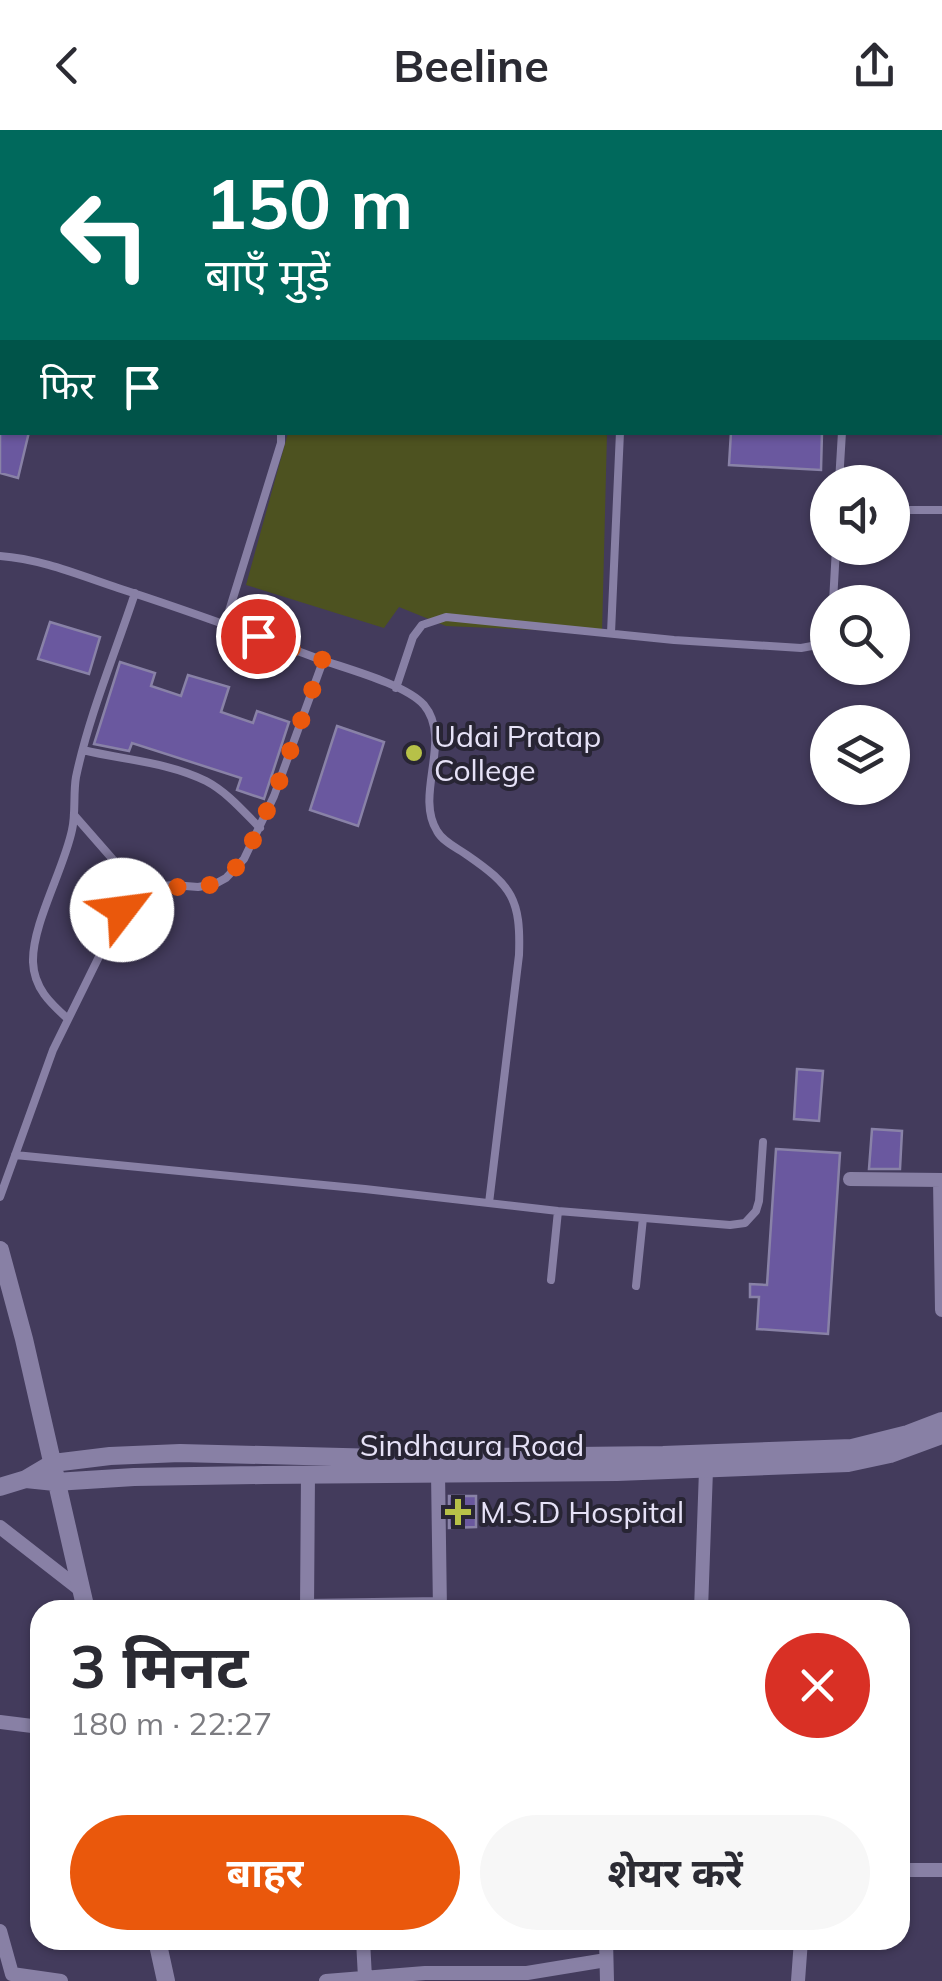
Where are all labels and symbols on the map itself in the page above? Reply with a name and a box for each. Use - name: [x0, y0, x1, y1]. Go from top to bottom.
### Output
- pin: [216, 594, 301, 679]
- place label: Udai Pratap College: [434, 717, 601, 789]
- marker: Udai Pratap College: [403, 742, 425, 764]
- position arrow: [70, 858, 174, 962]
- street label: Sindhaura Road: [360, 1426, 584, 1464]
- place label: M.S.D Hospital: [480, 1493, 684, 1531]
- marker: M.S.D Hospital: [445, 1499, 471, 1525]

